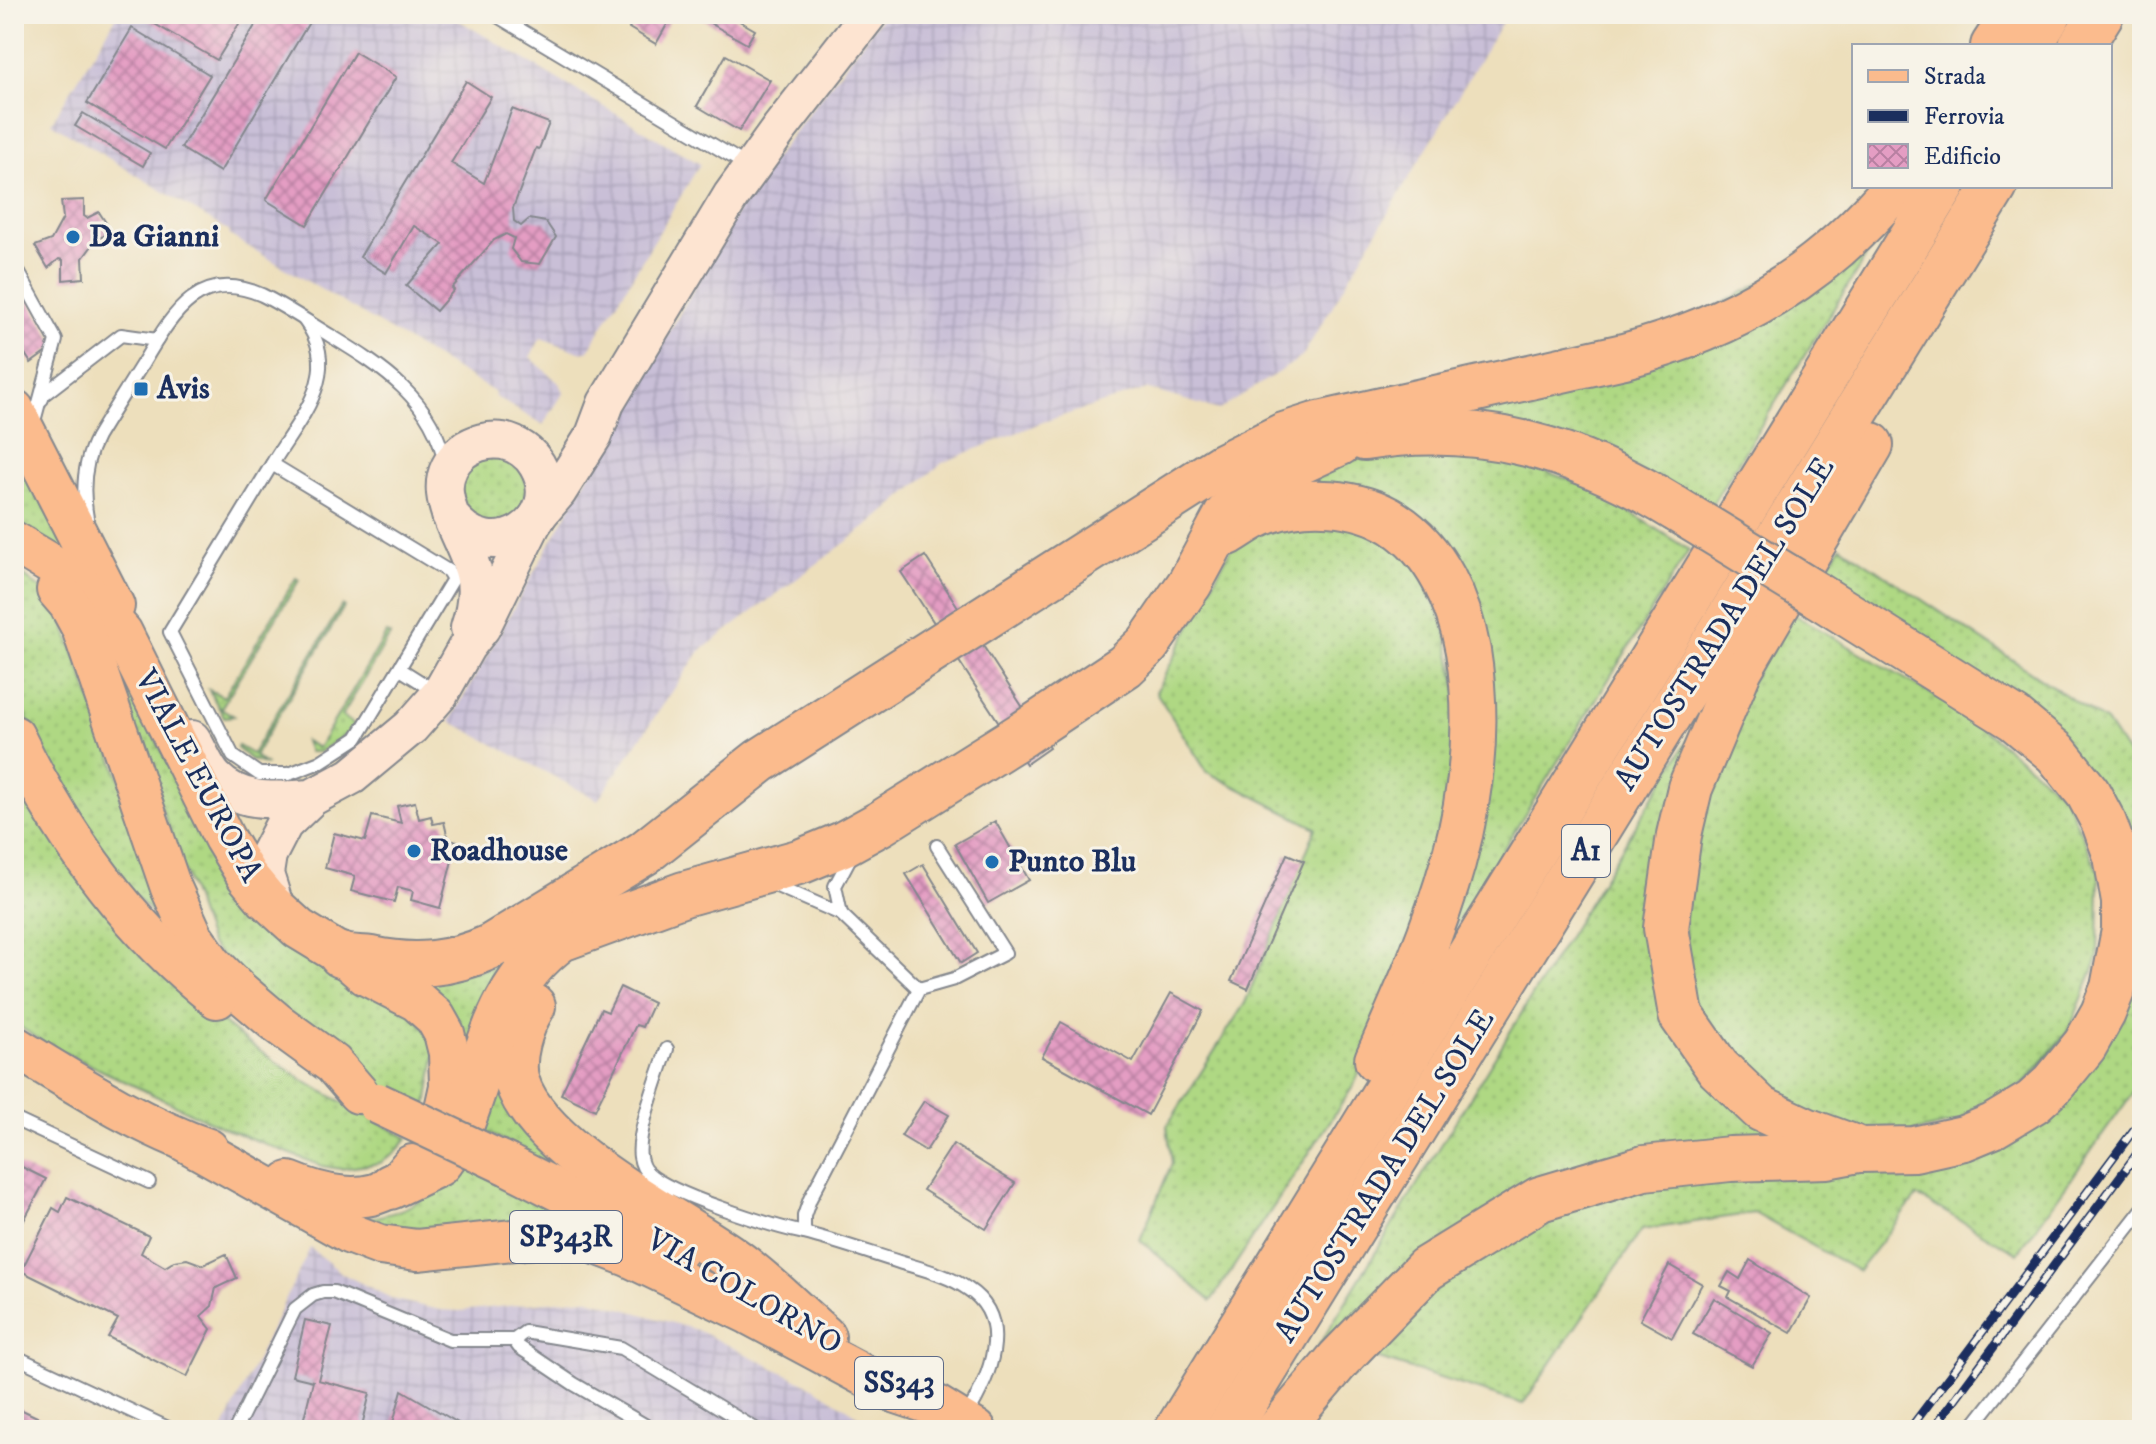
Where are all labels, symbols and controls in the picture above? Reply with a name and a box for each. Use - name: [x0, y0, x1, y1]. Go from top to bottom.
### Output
- legend: [1852, 44, 2112, 188]
- text: Strada: [1924, 62, 1986, 92]
- text: Ferrovia: [1924, 102, 2005, 132]
- text: Edificio: [1924, 142, 2001, 172]
- place label: Da Gianni: [89, 217, 219, 257]
- marker: Da Gianni: [64, 228, 82, 246]
- place label: Avis: [156, 369, 210, 409]
- marker: Avis: [132, 380, 150, 398]
- street label: AUTOSTRADA DEL SOLE: [1606, 450, 1844, 798]
- street label: VIALE EUROPA: [125, 662, 271, 890]
- road number: A1: [1562, 825, 1610, 877]
- place label: Roadhouse: [430, 831, 568, 871]
- marker: Roadhouse: [405, 842, 423, 860]
- place label: Punto Blu: [1008, 842, 1136, 882]
- marker: Punto Blu: [983, 853, 1001, 871]
- street label: AUTOSTRADA DEL SOLE: [1266, 1002, 1504, 1350]
- road number: SP343R: [510, 1211, 622, 1263]
- street label: VIA COLORNO: [638, 1219, 849, 1364]
- road number: SS343: [855, 1357, 943, 1409]

